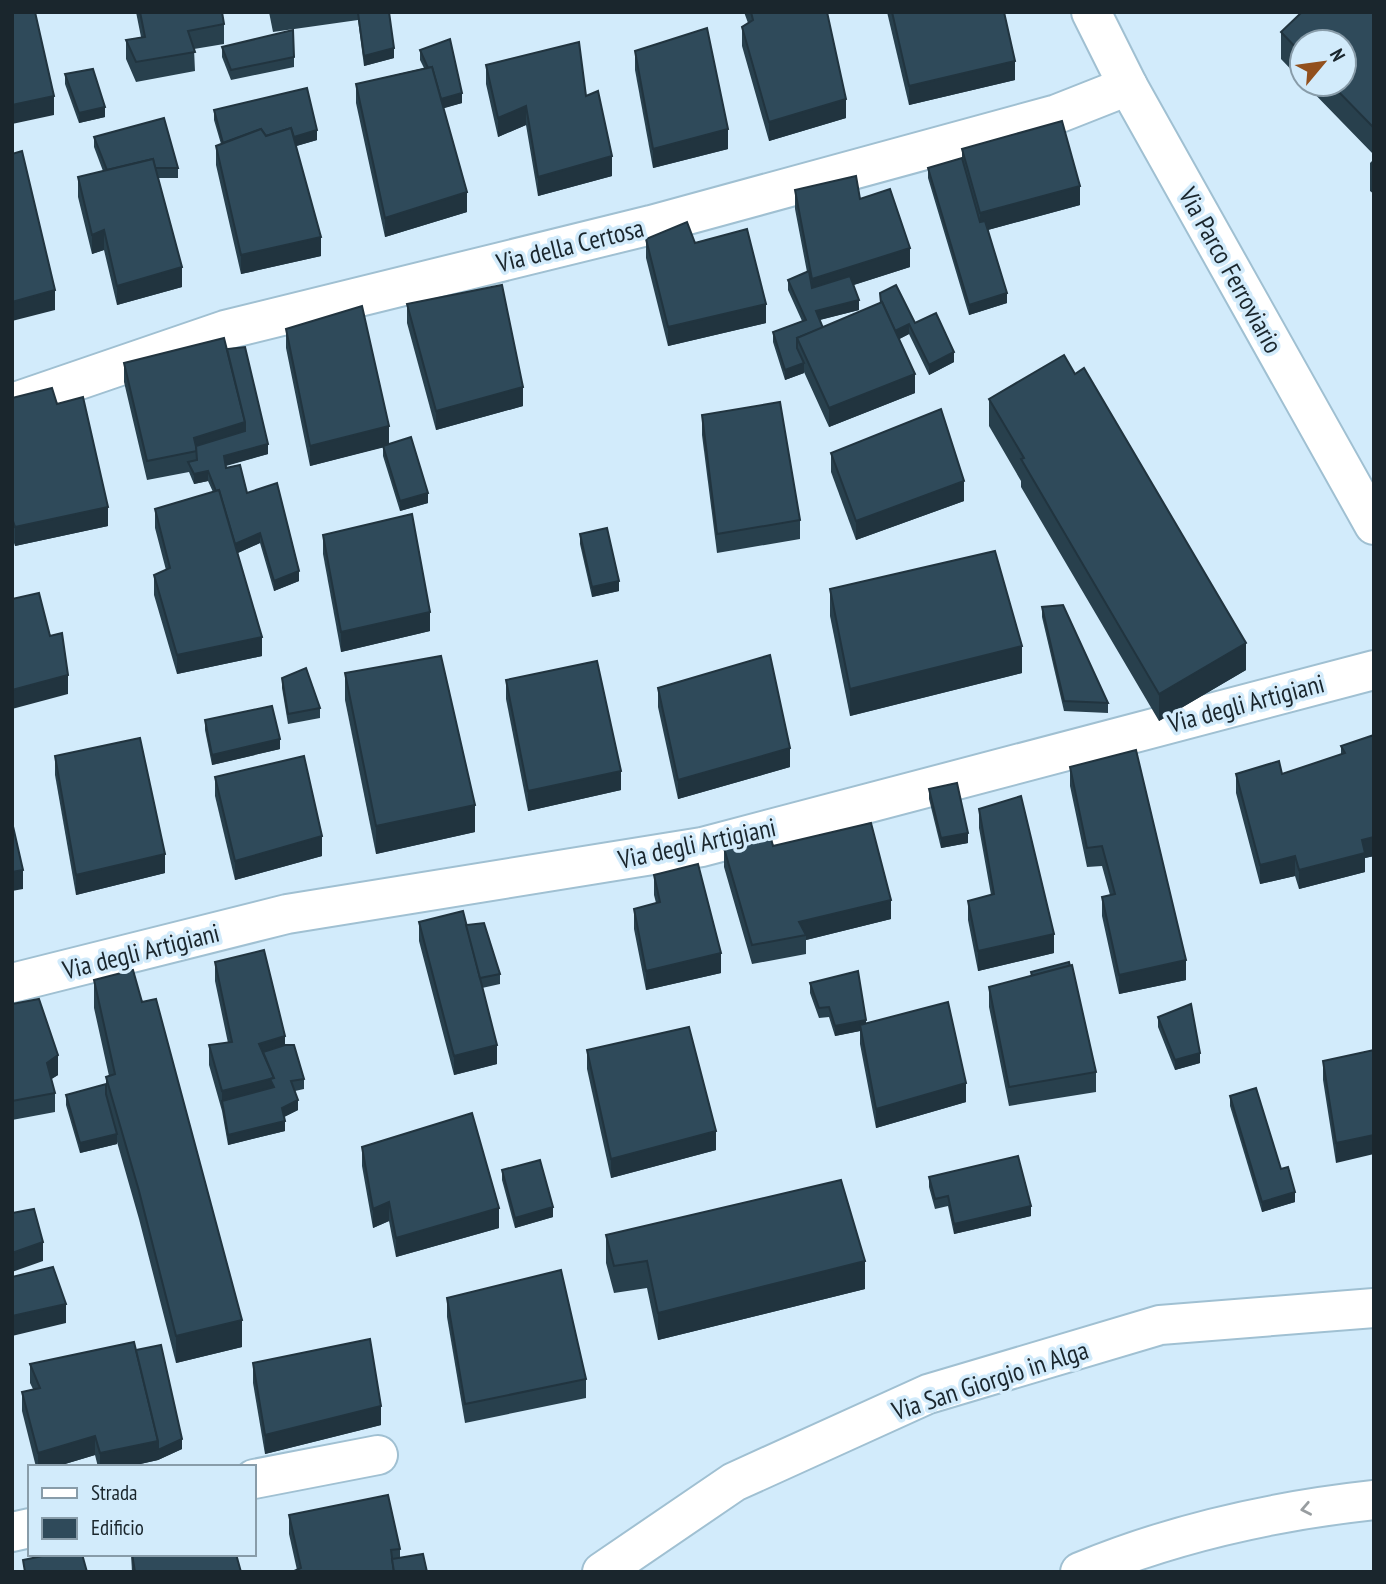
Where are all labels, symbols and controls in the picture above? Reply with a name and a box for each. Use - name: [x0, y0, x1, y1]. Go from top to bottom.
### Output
- north arrow: [1288, 28, 1358, 98]
- text: N: [1325, 44, 1351, 65]
- street label: Via Parco Ferroviario: [1171, 180, 1290, 359]
- street label: Via della Certosa: [492, 211, 647, 279]
- street label: Via degli Artigiani: [1163, 666, 1328, 740]
- street label: Via degli Artigiani: [614, 810, 779, 876]
- street label: Via degli Artigiani: [58, 916, 223, 987]
- street label: Via San Giorgio in Alga: [887, 1333, 1092, 1428]
- legend: [28, 1465, 256, 1556]
- text: Strada: [91, 1479, 137, 1506]
- one-way arrow: [1300, 1500, 1312, 1515]
- text: Edificio: [91, 1514, 144, 1541]

